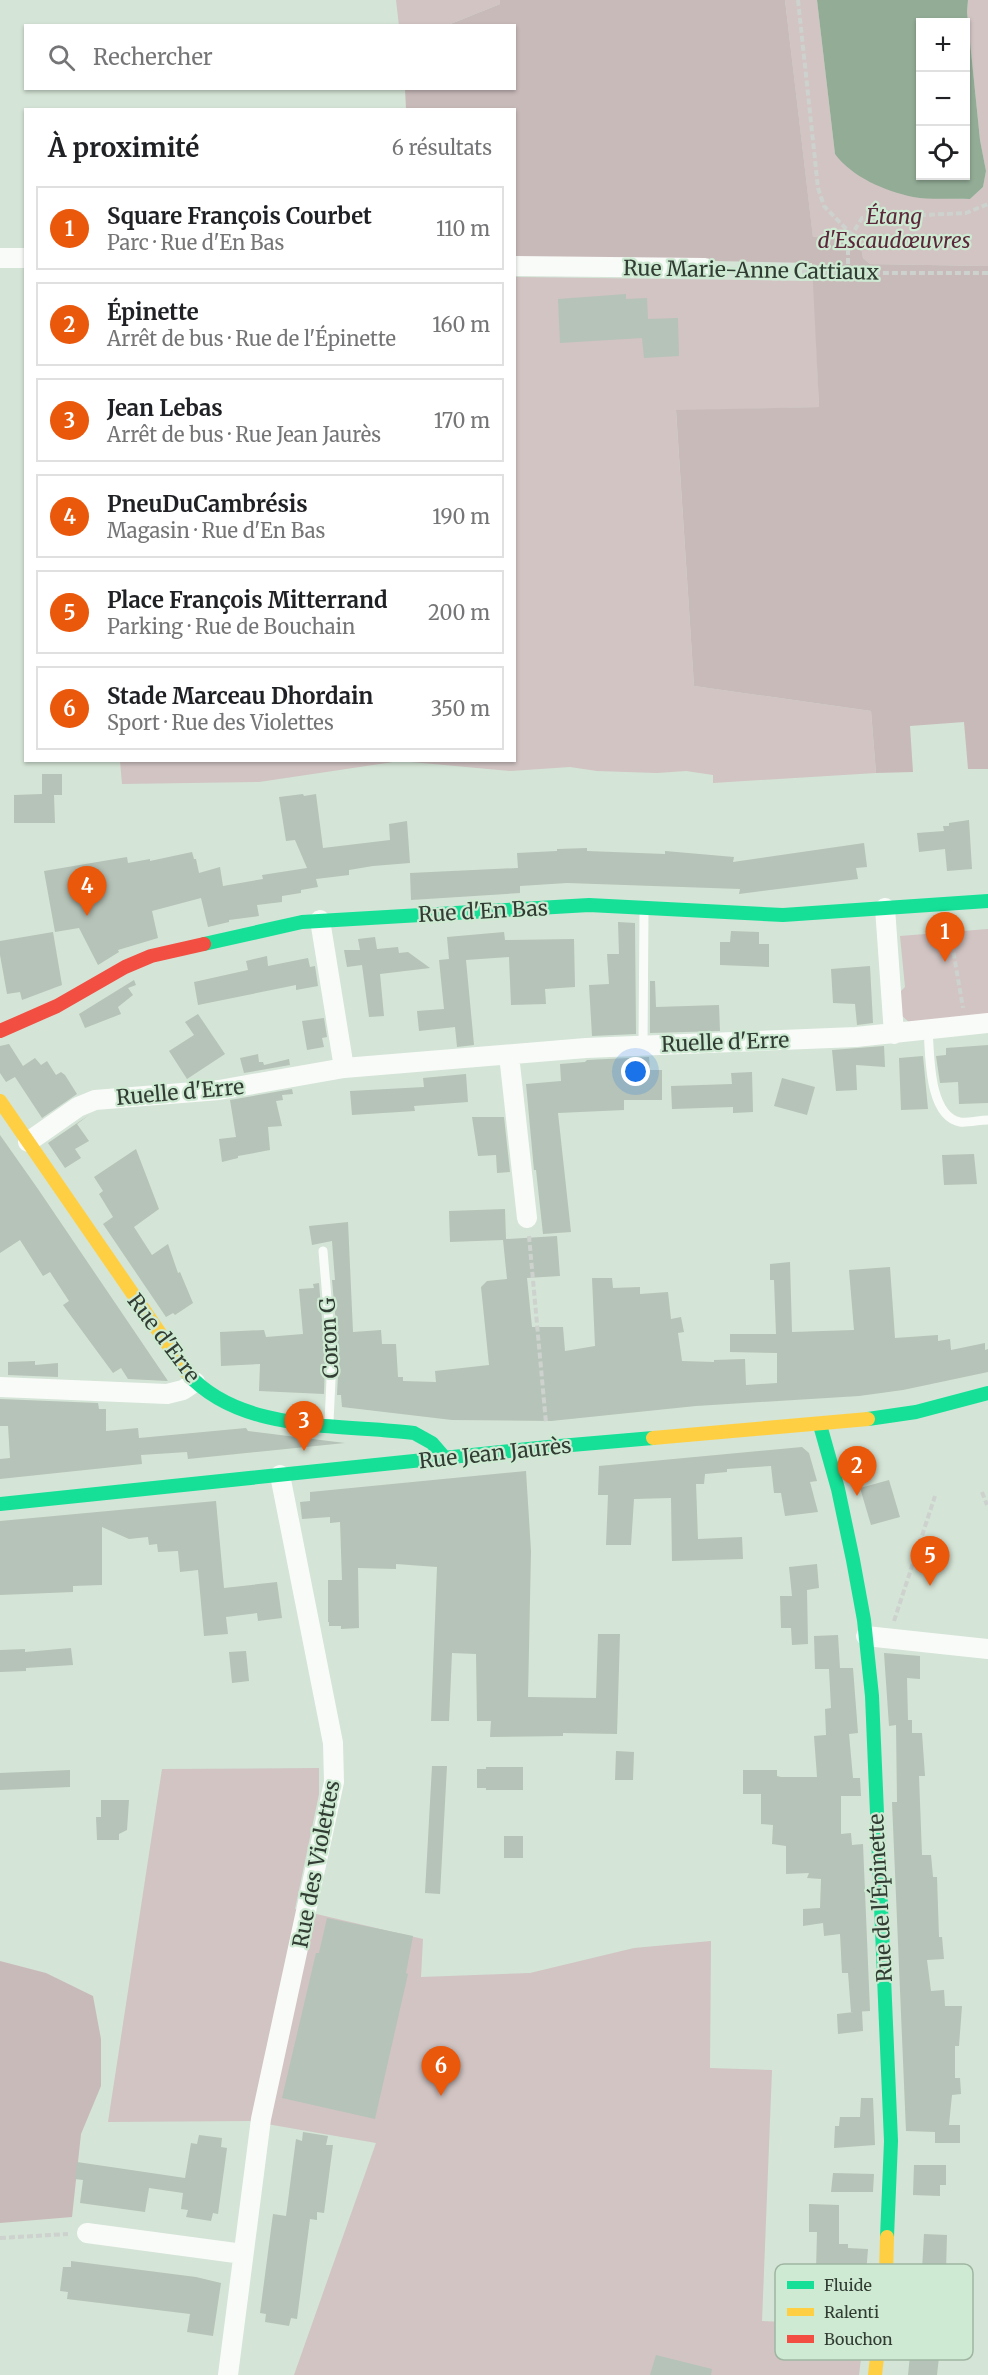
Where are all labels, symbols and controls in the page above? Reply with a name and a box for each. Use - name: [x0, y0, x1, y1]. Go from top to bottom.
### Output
- map controls: [916, 18, 970, 180]
- button: +: [916, 18, 970, 72]
- search box: [24, 24, 516, 90]
- icon: search: [45, 41, 78, 74]
- text: Rechercher: [93, 43, 213, 71]
- button: −: [916, 72, 970, 126]
- button: locate: [916, 126, 970, 180]
- text: À proximité: [48, 131, 199, 164]
- text: 6 résultats: [392, 135, 492, 160]
- text: Square François Courbet: [107, 202, 372, 230]
- park label: Étang d'Escaudœuvres: [818, 202, 971, 254]
- text: 1: [65, 216, 74, 241]
- text: 110 m: [436, 216, 490, 241]
- text: Parc · Rue d'En Bas: [107, 230, 284, 255]
- street label: Rue Marie-Anne Cattiaux: [623, 254, 880, 286]
- text: Épinette: [107, 298, 199, 326]
- text: 2: [64, 312, 75, 337]
- text: 160 m: [432, 312, 490, 337]
- text: Arrêt de bus · Rue de l'Épinette: [107, 326, 396, 351]
- text: Jean Lebas: [107, 394, 223, 422]
- text: 3: [64, 408, 75, 433]
- text: 170 m: [434, 408, 490, 433]
- text: Arrêt de bus · Rue Jean Jaurès: [107, 422, 381, 447]
- text: PneuDuCambrésis: [107, 490, 308, 518]
- text: 4: [63, 504, 76, 529]
- text: 190 m: [432, 504, 490, 529]
- text: Magasin · Rue d'En Bas: [107, 518, 325, 543]
- text: Place François Mitterrand: [107, 586, 388, 614]
- text: 5: [64, 600, 75, 625]
- text: 200 m: [428, 600, 490, 625]
- text: Parking · Rue de Bouchain: [107, 614, 355, 639]
- text: Stade Marceau Dhordain: [107, 682, 373, 710]
- text: 6: [63, 696, 76, 721]
- text: 350 m: [431, 696, 490, 721]
- text: Sport · Rue des Violettes: [107, 710, 334, 735]
- pin: 4: [68, 866, 106, 916]
- street label: Rue d'En Bas: [417, 894, 549, 928]
- pin: 1: [926, 912, 964, 962]
- street label: Ruelle d'Erre: [660, 1026, 790, 1058]
- your location: [621, 1057, 650, 1086]
- street label: Ruelle d'Erre: [115, 1073, 245, 1111]
- street label: Rue d'Erre: [122, 1288, 206, 1388]
- street label: Coron G: [313, 1297, 345, 1379]
- pin: 3: [284, 1402, 324, 1451]
- street label: Rue Jean Jaurès: [417, 1432, 573, 1474]
- pin: 2: [838, 1446, 876, 1496]
- pin: 5: [910, 1536, 950, 1586]
- street label: Rue des Violettes: [287, 1778, 345, 1950]
- street label: Rue de l'Épinette: [861, 1813, 898, 1983]
- pin: 6: [422, 2046, 460, 2096]
- legend: [775, 2264, 973, 2360]
- text: Fluide: [824, 2275, 872, 2295]
- text: Ralenti: [824, 2302, 879, 2322]
- text: Bouchon: [824, 2329, 893, 2349]

